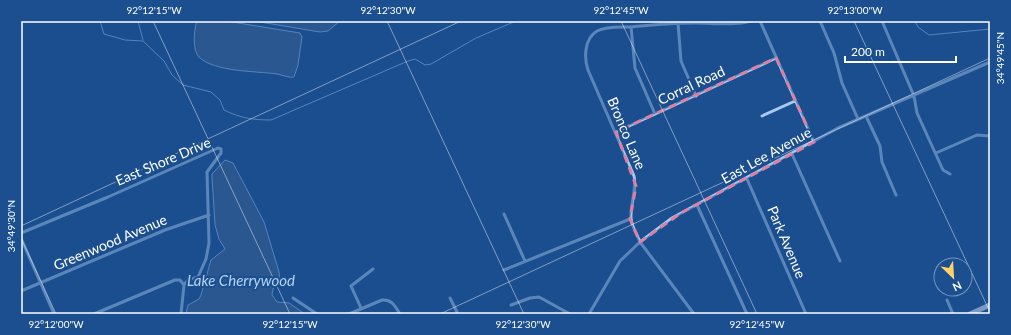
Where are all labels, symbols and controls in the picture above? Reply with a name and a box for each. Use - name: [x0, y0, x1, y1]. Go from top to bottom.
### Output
- text: 92°12'15"W: [126, 4, 182, 16]
- text: 92°12'30"W: [360, 4, 416, 16]
- text: 92°12'45"W: [593, 4, 649, 16]
- text: 92°13'00"W: [827, 4, 883, 16]
- text: 34°49'45"N: [994, 32, 1006, 84]
- scale bar: [845, 38, 956, 64]
- text: 200 m: [851, 44, 885, 59]
- street label: Corral Road: [655, 62, 727, 108]
- street label: Bronco Lane: [604, 94, 650, 172]
- street label: East Lee Avenue: [718, 123, 814, 187]
- street label: East Shore Drive: [113, 133, 213, 189]
- text: 34°49'30"N: [5, 200, 17, 252]
- street label: Park Avenue: [764, 203, 810, 281]
- street label: Greenwood Avenue: [51, 210, 169, 274]
- north arrow: [933, 257, 973, 297]
- water label: Lake Cherrywood: [187, 271, 295, 289]
- text: N: [951, 279, 964, 294]
- text: 92°12'00"W: [28, 318, 84, 330]
- text: 92°12'15"W: [262, 318, 318, 330]
- text: 92°12'30"W: [495, 318, 551, 330]
- text: 92°12'45"W: [729, 318, 785, 330]

